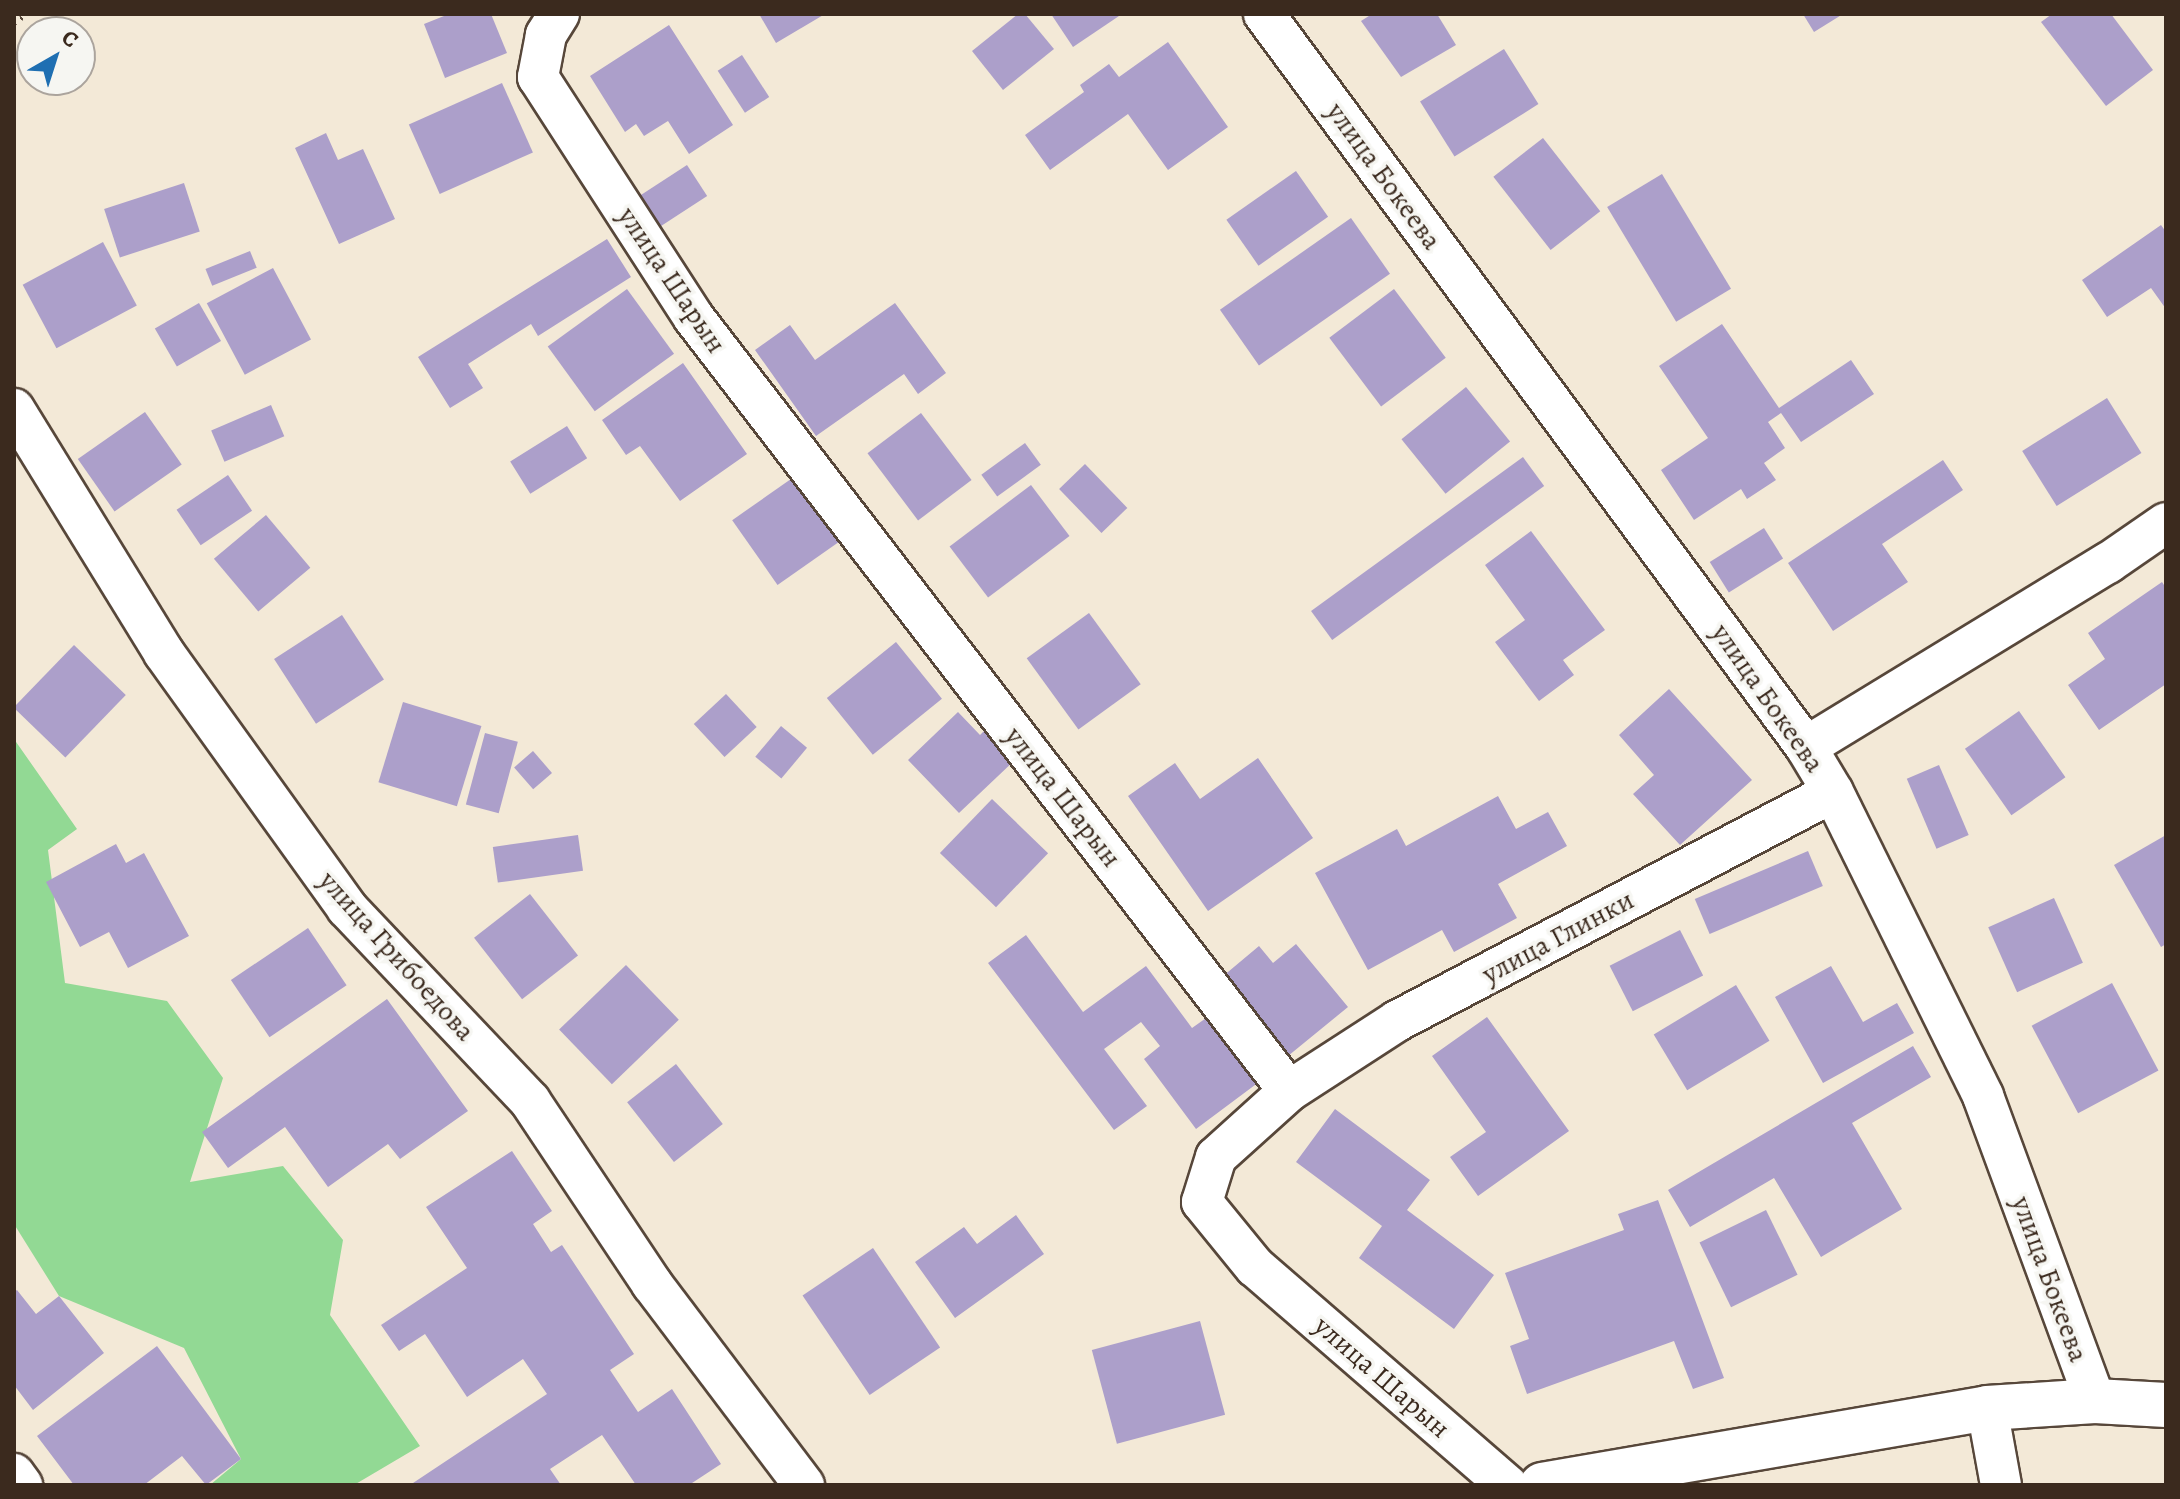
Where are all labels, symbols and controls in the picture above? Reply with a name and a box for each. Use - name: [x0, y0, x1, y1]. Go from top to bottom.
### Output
- north arrow: [16, 16, 96, 96]
- text: С: [55, 23, 85, 55]
- street label: улица Бокеева: [1319, 96, 1449, 256]
- street label: улица Шарын: [611, 201, 733, 359]
- street label: улица Бокеева: [1704, 617, 1832, 779]
- street label: улица Шарын: [998, 720, 1128, 874]
- street label: улица Грибоедова: [312, 864, 482, 1048]
- street label: улица Глинки: [1476, 883, 1640, 991]
- street label: улица Бокеева: [2005, 1192, 2095, 1366]
- street label: улица Шарын: [1307, 1309, 1457, 1445]

